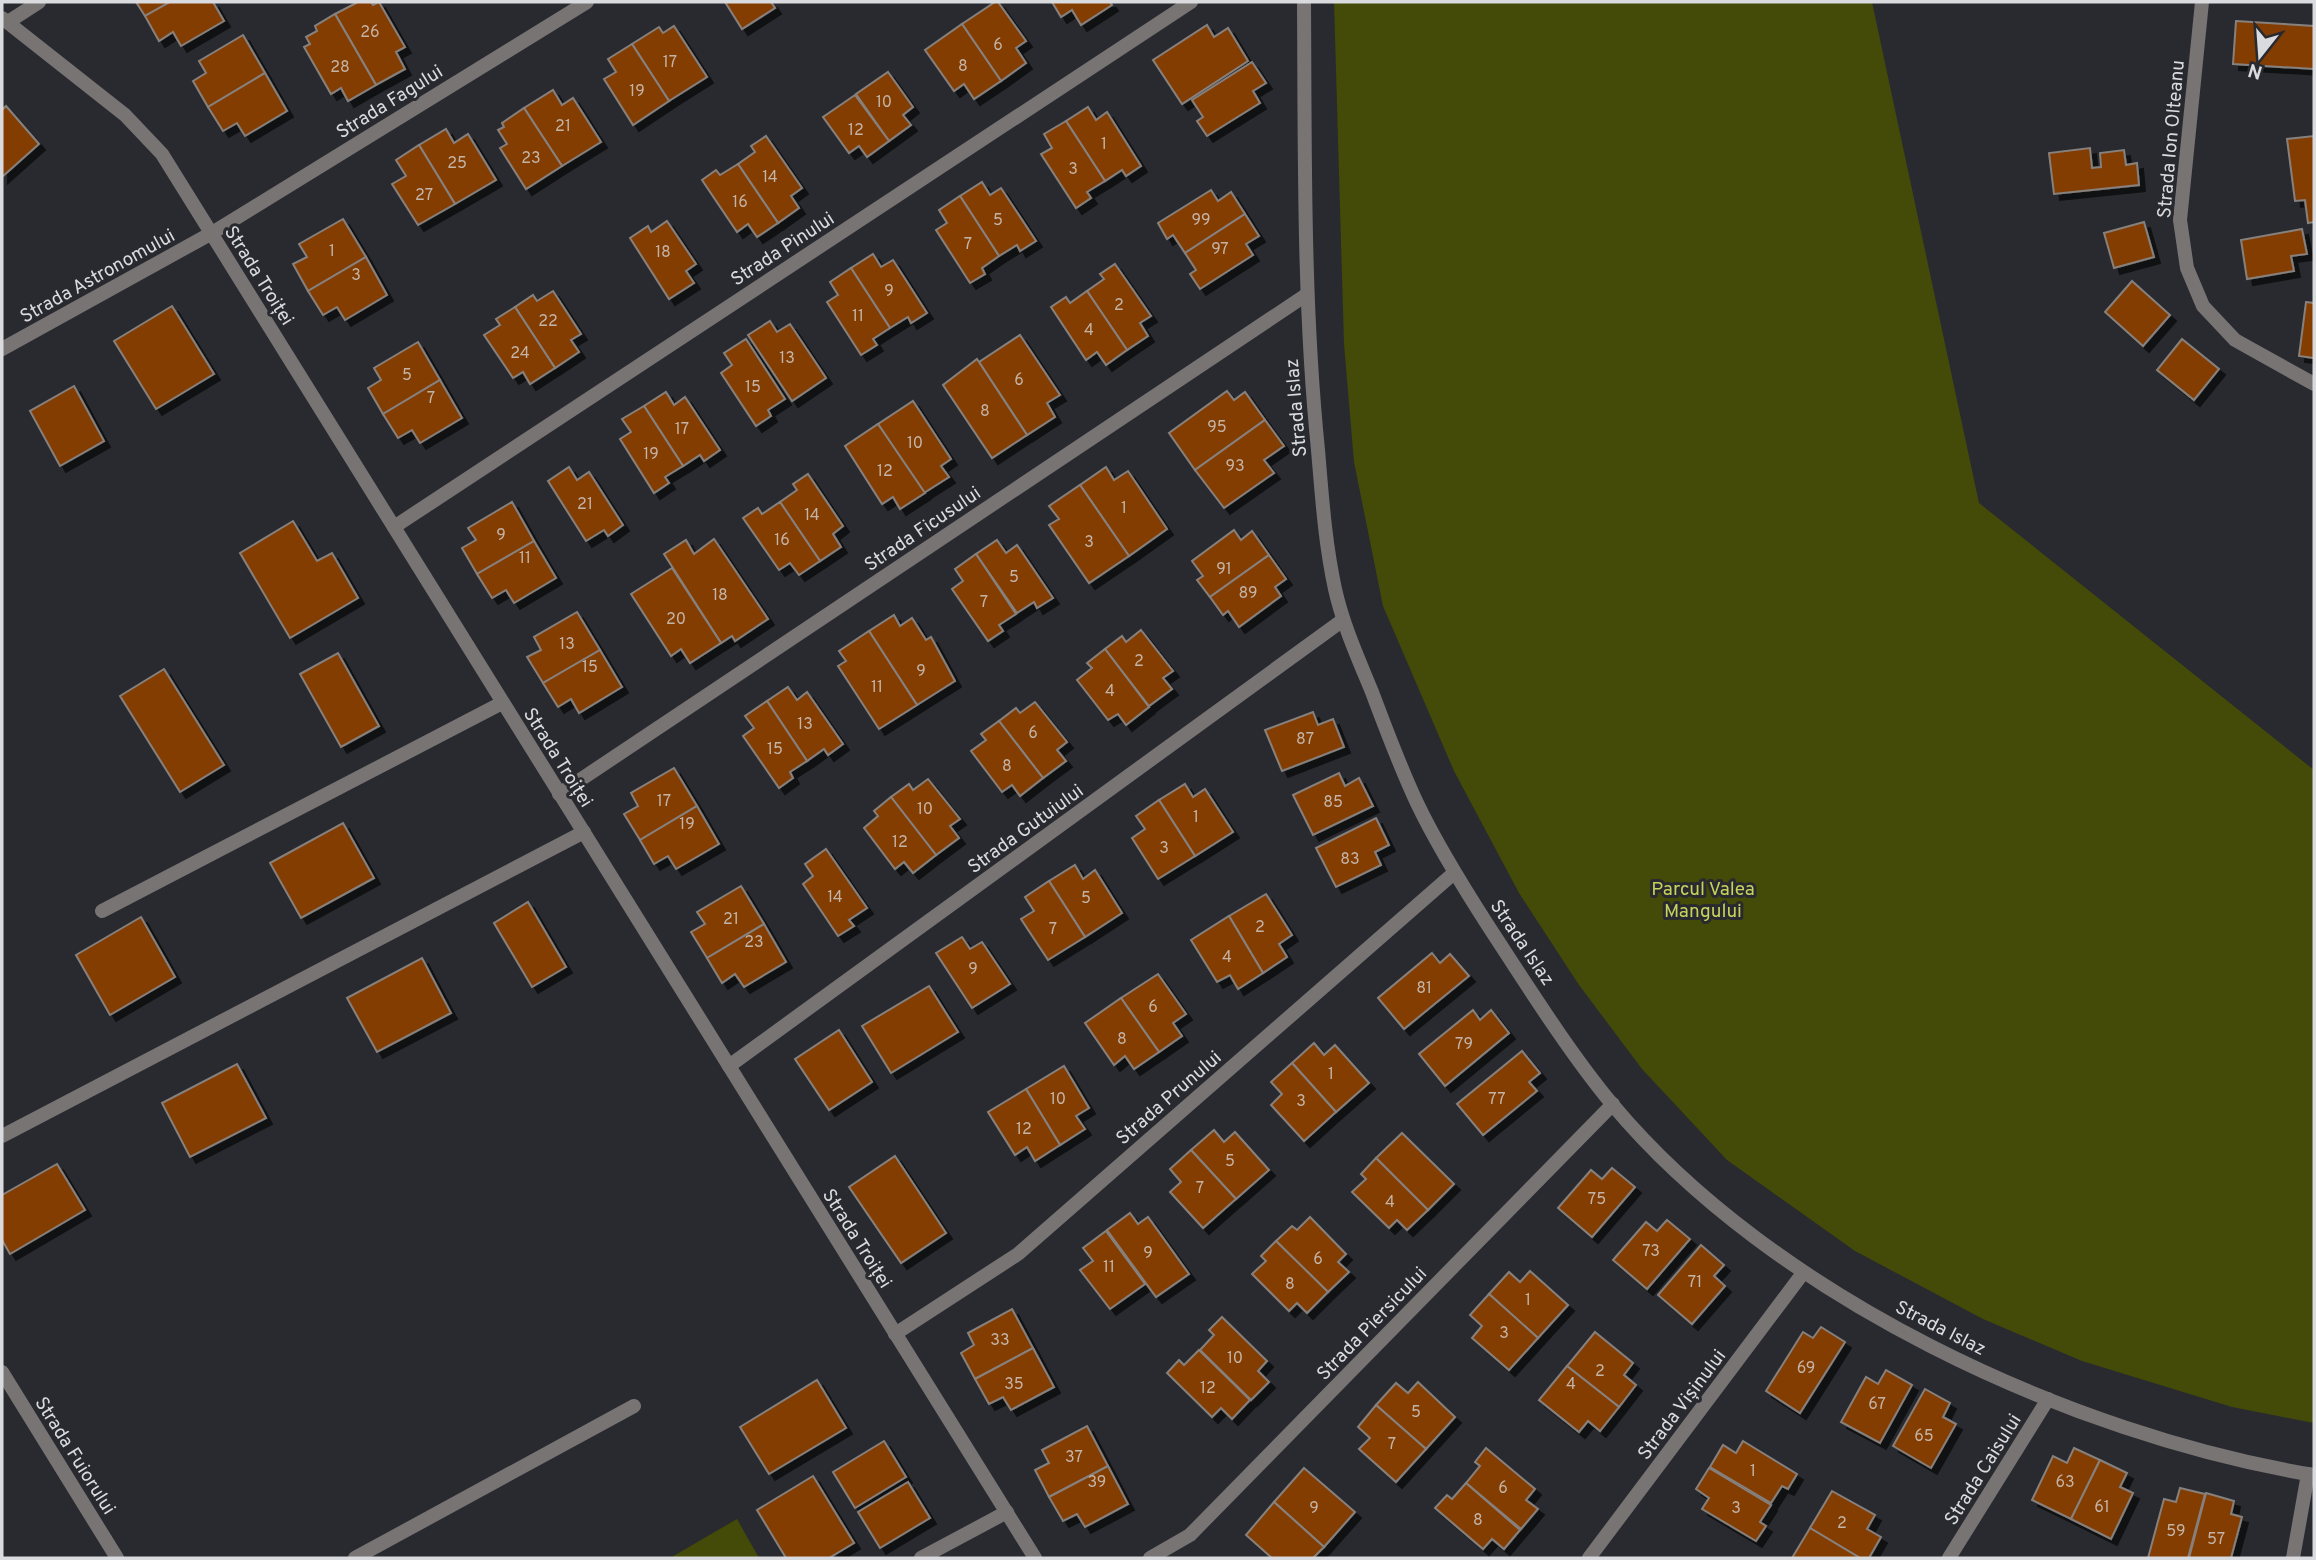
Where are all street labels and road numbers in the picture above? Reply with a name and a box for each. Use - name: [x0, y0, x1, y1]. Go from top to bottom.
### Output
- street label: Strada Ion Olteanu: [2153, 59, 2191, 219]
- street label: Strada Fagului: [332, 60, 448, 145]
- street label: Strada Pinului: [727, 207, 839, 292]
- street label: Strada Troiței: [218, 222, 298, 330]
- street label: Strada Astronomului: [16, 224, 180, 329]
- street label: Strada Islaz: [1281, 358, 1313, 458]
- street label: Strada Ficusului: [860, 482, 986, 577]
- street label: Strada Troiței: [517, 704, 597, 812]
- street label: Strada Gutuiului: [964, 780, 1089, 880]
- street label: Strada Islaz: [1484, 896, 1559, 991]
- street label: Strada Prunului: [1112, 1046, 1227, 1151]
- street label: Strada Troiței: [816, 1185, 896, 1293]
- street label: Strada Piersicului: [1312, 1263, 1433, 1386]
- street label: Strada Islaz: [1891, 1296, 1989, 1362]
- street label: Strada Vișinului: [1633, 1345, 1732, 1465]
- street label: Strada Fuiorului: [28, 1393, 120, 1519]
- street label: Strada Caisului: [1940, 1410, 2028, 1530]

